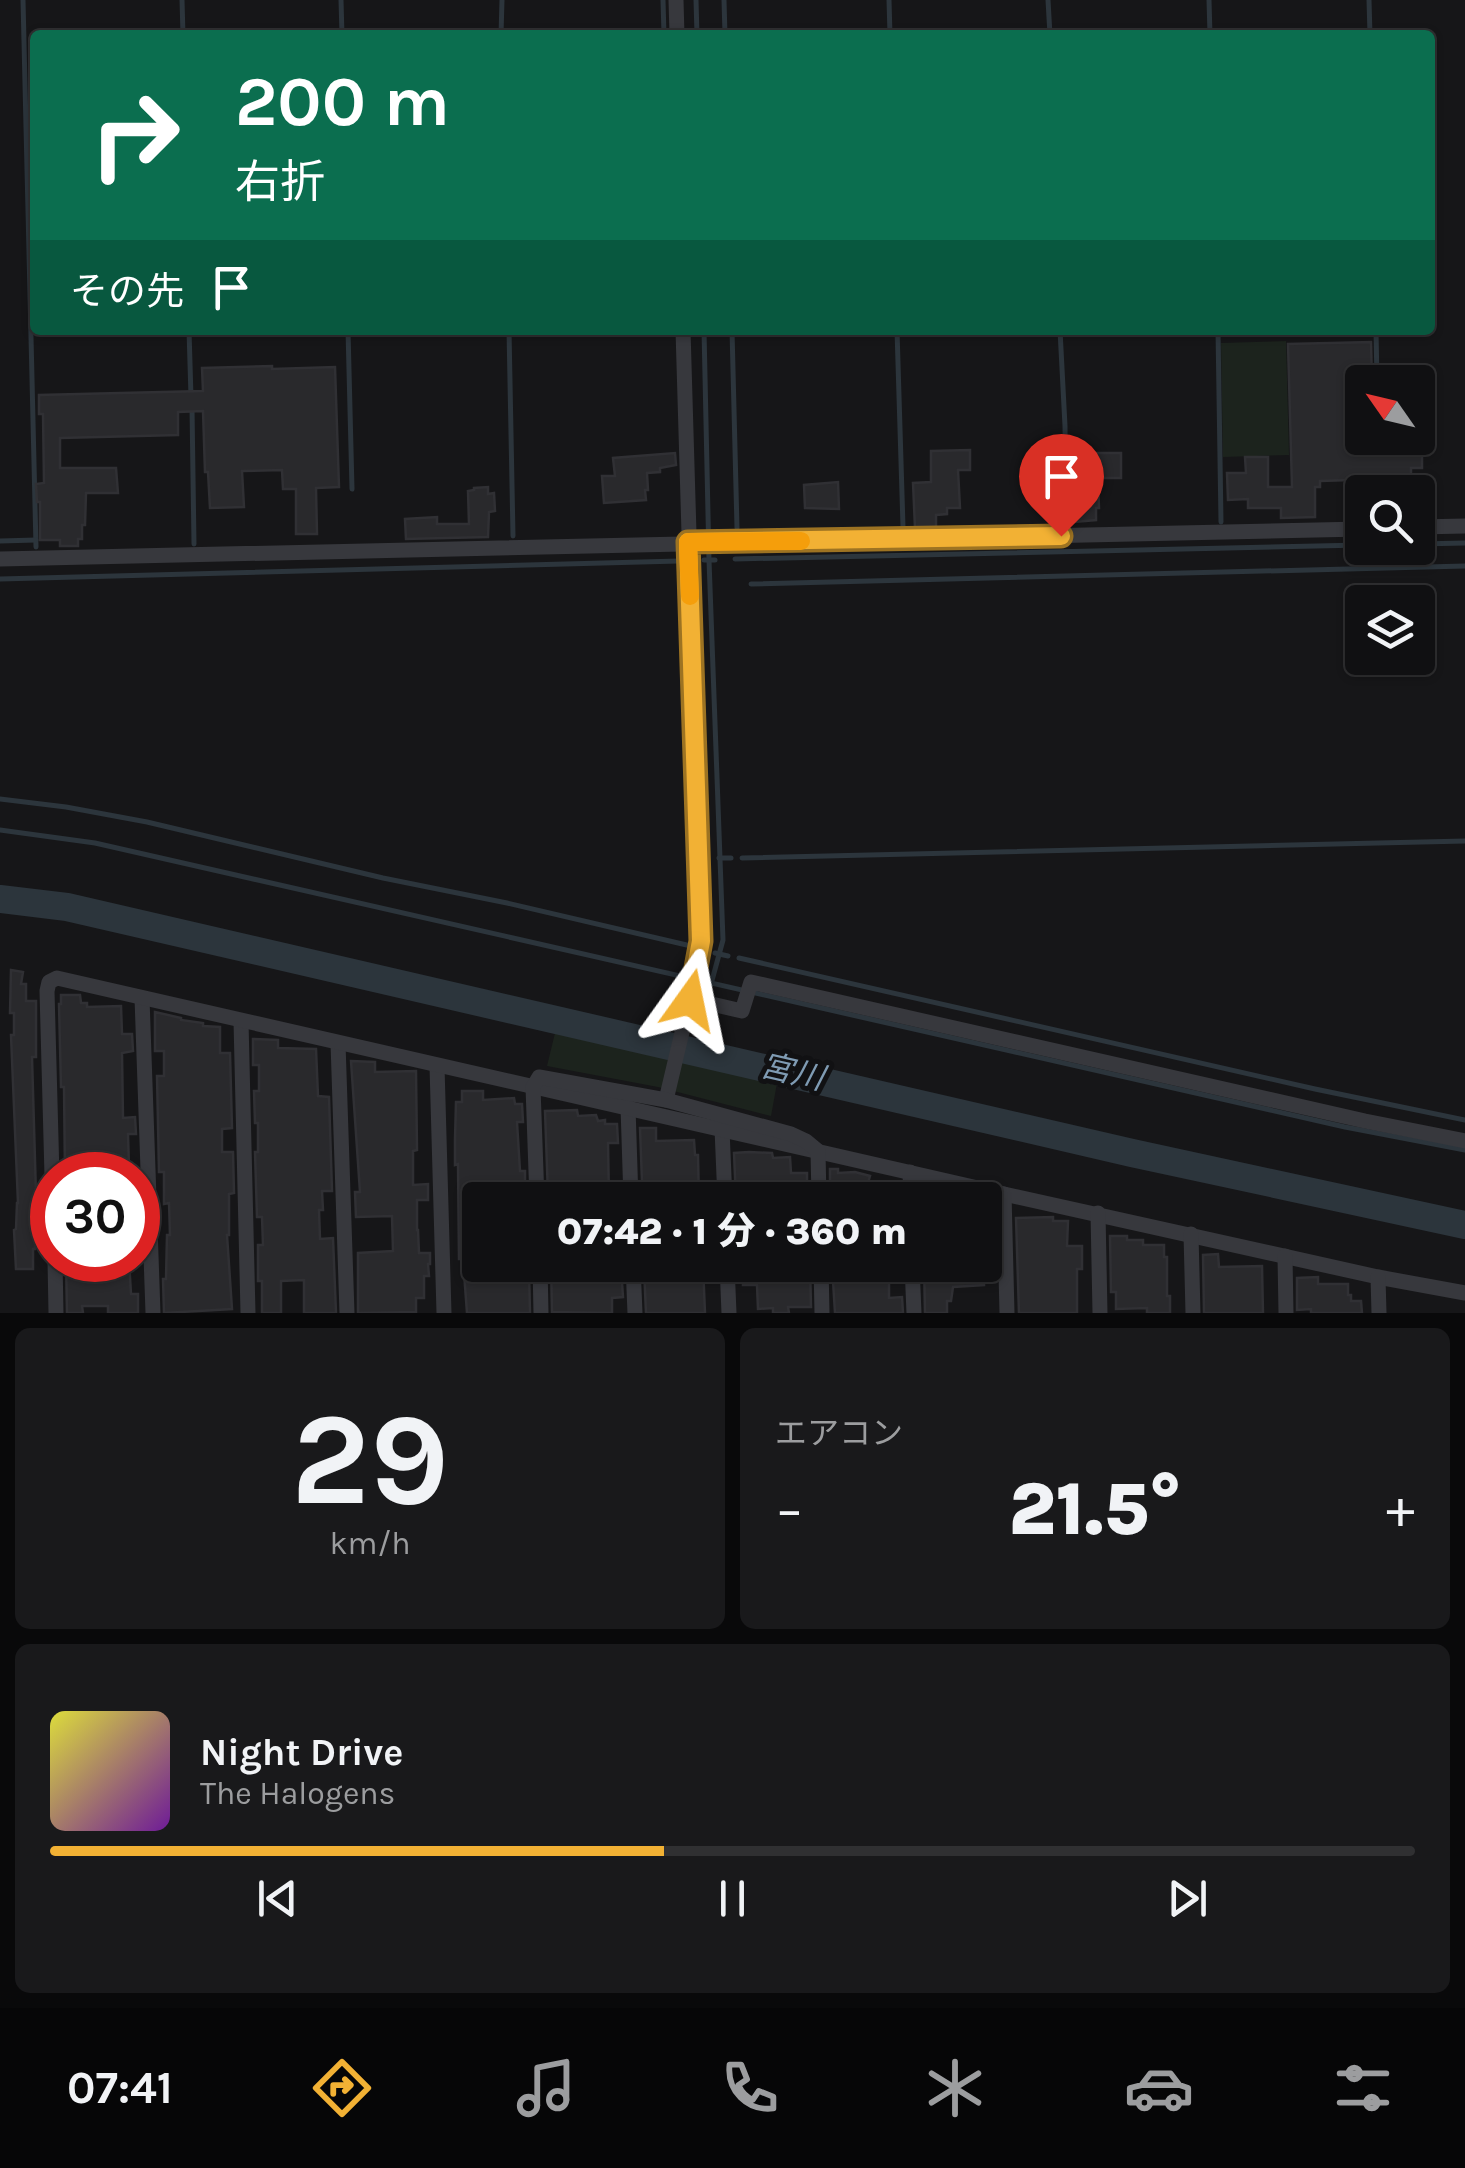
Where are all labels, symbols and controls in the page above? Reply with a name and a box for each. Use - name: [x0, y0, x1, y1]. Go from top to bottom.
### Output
- text: 200 m: [235, 61, 450, 143]
- icon: right: [70, 70, 200, 200]
- text: 右折: [235, 156, 325, 208]
- icon: arrive: [204, 260, 259, 315]
- text: その先: [70, 269, 184, 314]
- north arrow: [1345, 365, 1435, 455]
- map controls: [1345, 365, 1435, 675]
- pin: [1019, 434, 1104, 537]
- icon: arrive: [1034, 449, 1089, 504]
- button: search: [1345, 475, 1435, 565]
- button: layers: [1345, 585, 1435, 675]
- position arrow: [638, 948, 742, 1052]
- water label: 宮川: [757, 1047, 830, 1098]
- speed limit sign: 30: [30, 1152, 160, 1282]
- text: 07:42 · 1 分 · 360 m: [557, 1209, 907, 1254]
- text: 29: [291, 1384, 449, 1536]
- text: エアコン: [775, 1415, 903, 1452]
- text: 21.5°: [1008, 1465, 1182, 1553]
- text: −: [775, 1477, 804, 1541]
- text: +: [1386, 1477, 1415, 1541]
- text: km/h: [329, 1525, 411, 1562]
- text: Night Drive: [200, 1730, 403, 1775]
- text: The Halogens: [200, 1775, 395, 1812]
- icon: previous: [250, 1871, 305, 1926]
- icon: pause: [705, 1871, 760, 1926]
- icon: next: [1160, 1871, 1215, 1926]
- icon: directions: [307, 2053, 377, 2123]
- icon: music: [511, 2053, 581, 2123]
- icon: phone: [715, 2053, 785, 2123]
- icon: climate: [920, 2053, 990, 2123]
- icon: car: [1124, 2053, 1194, 2123]
- icon: filters: [1328, 2053, 1398, 2123]
- text: 07:41: [67, 2062, 173, 2114]

